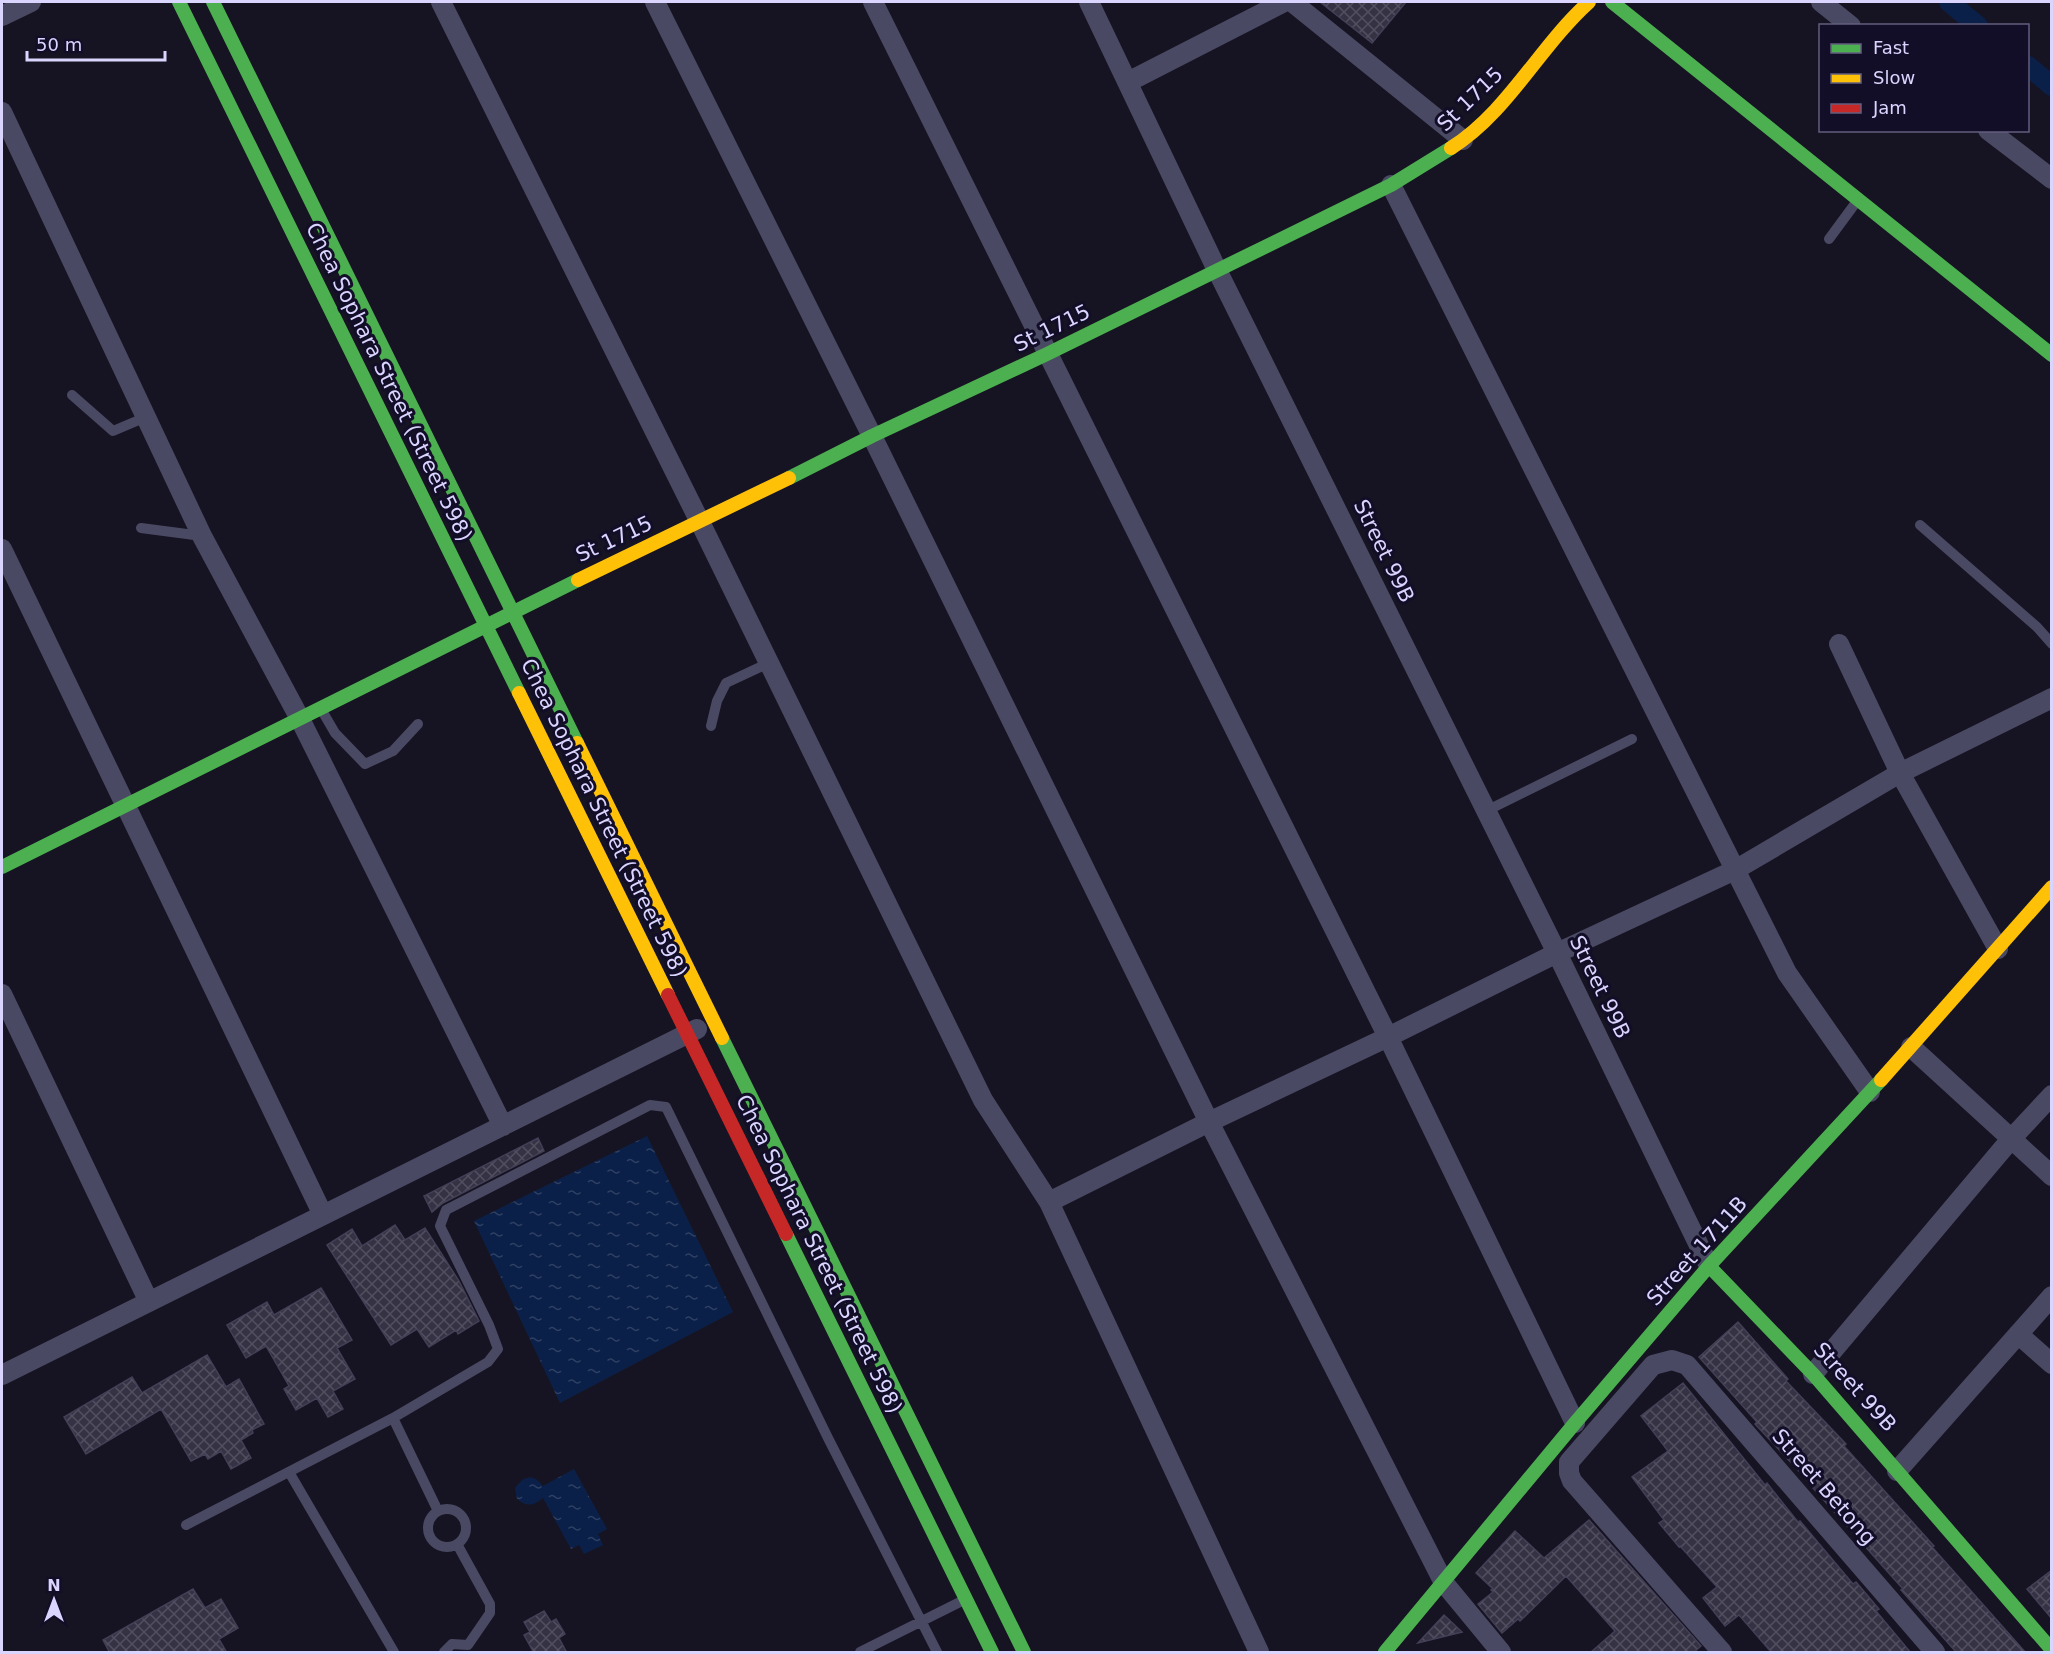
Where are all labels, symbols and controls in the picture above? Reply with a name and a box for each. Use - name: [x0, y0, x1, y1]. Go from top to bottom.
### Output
- scale bar: [27, 24, 165, 62]
- legend: [1819, 24, 2029, 132]
- text: 50 m: [36, 34, 82, 55]
- text: Fast: [1873, 37, 1909, 58]
- street label: St 1715: [1432, 62, 1508, 136]
- text: Slow: [1873, 67, 1915, 88]
- text: Jam: [1872, 97, 1907, 118]
- street label: Chea Sophara Street (Street 598): [301, 219, 477, 545]
- street label: St 1715: [1010, 299, 1094, 357]
- street label: Street 99B: [1349, 496, 1419, 606]
- street label: St 1715: [572, 511, 656, 567]
- street label: Chea Sophara Street (Street 598): [516, 655, 692, 981]
- street label: Street 99B: [1565, 932, 1635, 1042]
- street label: Chea Sophara Street (Street 598): [731, 1091, 907, 1417]
- street label: Street 1711B: [1642, 1192, 1752, 1310]
- street label: Street 99B: [1809, 1337, 1901, 1437]
- street label: Street Betong: [1767, 1424, 1881, 1550]
- north arrow: [24, 1570, 84, 1630]
- text: N: [47, 1576, 61, 1595]

